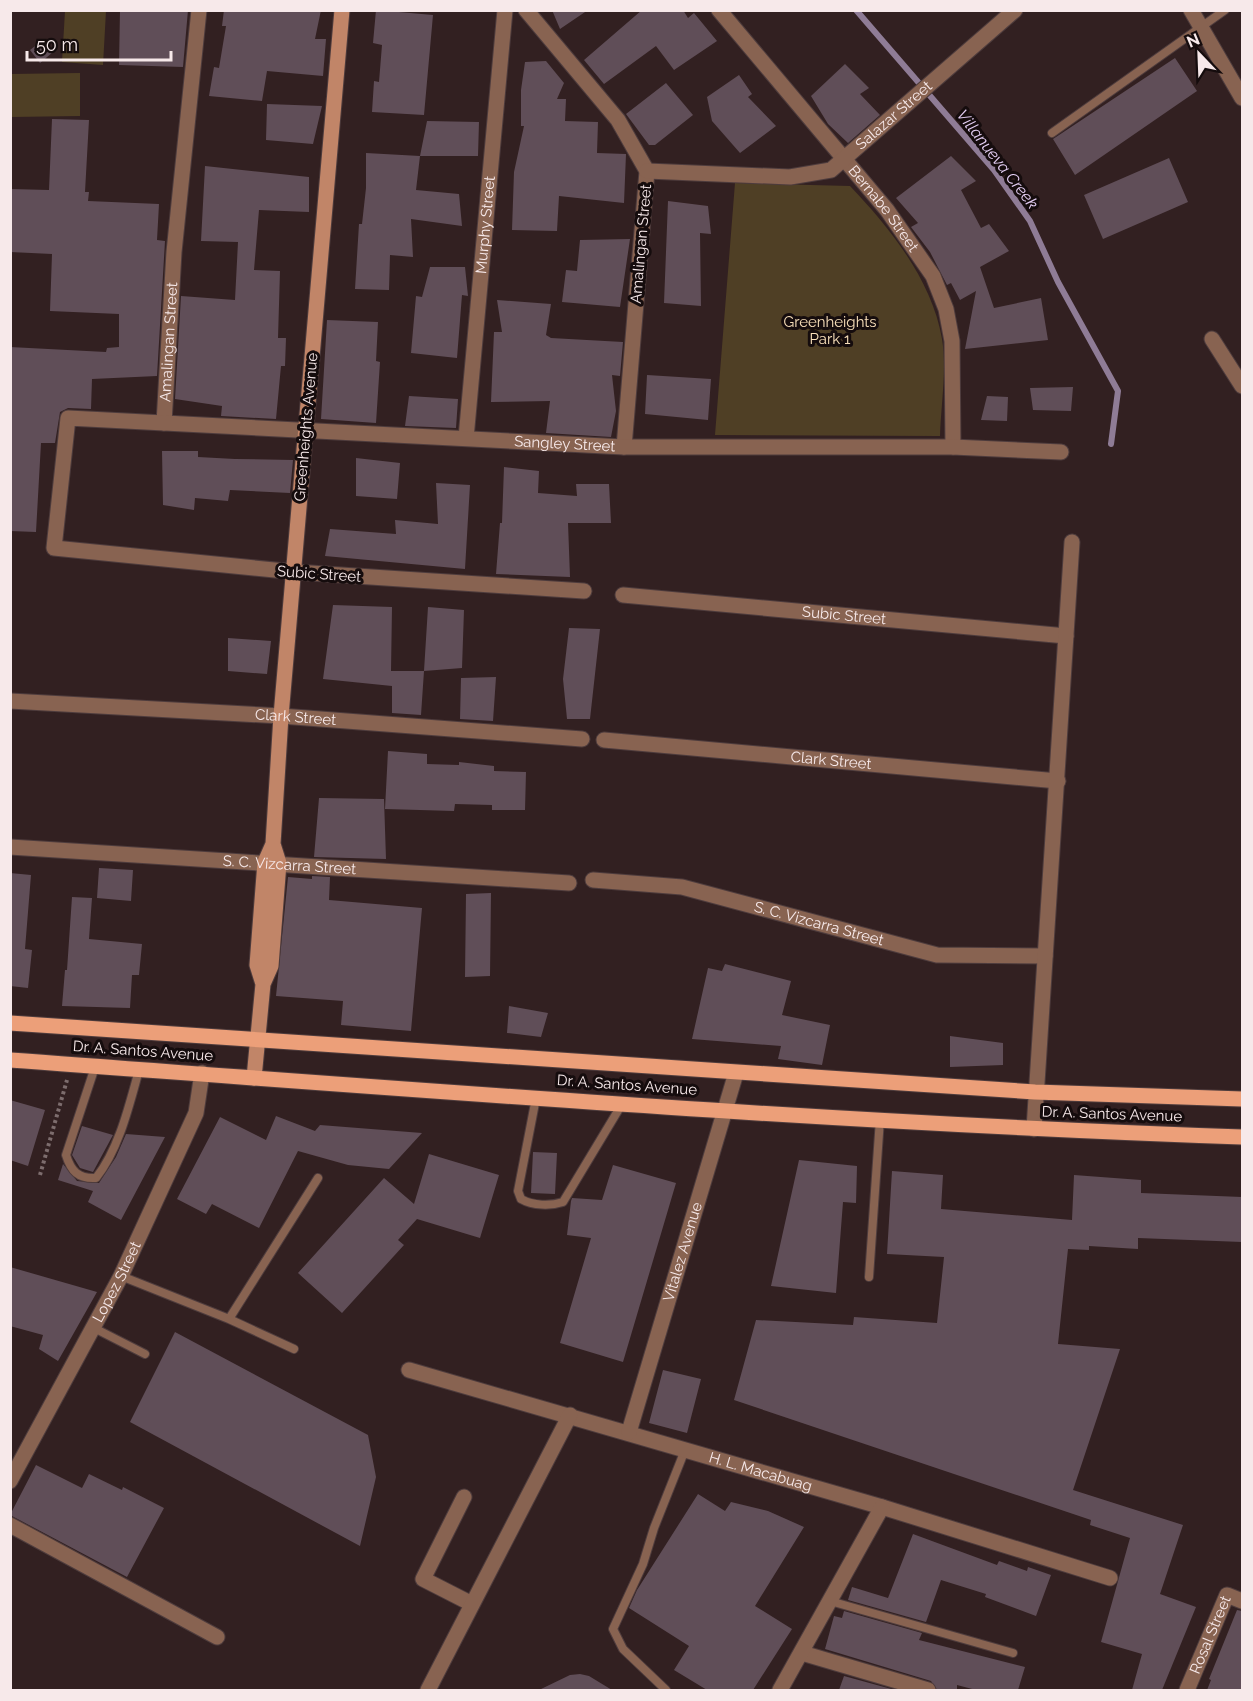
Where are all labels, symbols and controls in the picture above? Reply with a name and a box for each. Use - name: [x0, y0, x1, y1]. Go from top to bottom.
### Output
- scale bar: [27, 24, 171, 62]
- north arrow: [1169, 24, 1229, 84]
- text: N: [1184, 30, 1203, 52]
- text: 50 m: [36, 34, 78, 55]
- street label: Salazar Street: [852, 77, 936, 153]
- water label: Villanueva Creek: [953, 106, 1043, 213]
- street label: Bernabe Street: [844, 162, 922, 255]
- street label: Murphy Street: [472, 175, 499, 275]
- street label: Amalingan Street: [627, 184, 655, 304]
- street label: Amalingan Street: [156, 282, 181, 403]
- park label: Greenheights Park 1: [783, 313, 877, 348]
- street label: Greenheights Avenue: [291, 352, 321, 502]
- street label: Sangley Street: [514, 432, 616, 456]
- street label: Subic Street: [276, 562, 362, 586]
- street label: Subic Street: [801, 603, 887, 628]
- street label: Clark Street: [254, 706, 337, 729]
- street label: Clark Street: [790, 748, 872, 773]
- street label: S. C. Vizcarra Street: [222, 852, 357, 878]
- street label: S. C. Vizcarra Street: [752, 898, 886, 949]
- street label: Dr. A. Santos Avenue: [72, 1037, 214, 1065]
- street label: Dr. A. Santos Avenue: [556, 1071, 698, 1099]
- street label: Dr. A. Santos Avenue: [1041, 1103, 1183, 1125]
- street label: Vitalez Avenue: [659, 1200, 706, 1304]
- street label: Lopez Street: [89, 1239, 145, 1325]
- street label: H. L. Macabuag: [707, 1448, 814, 1495]
- street label: Rosal Street: [1186, 1593, 1235, 1676]

